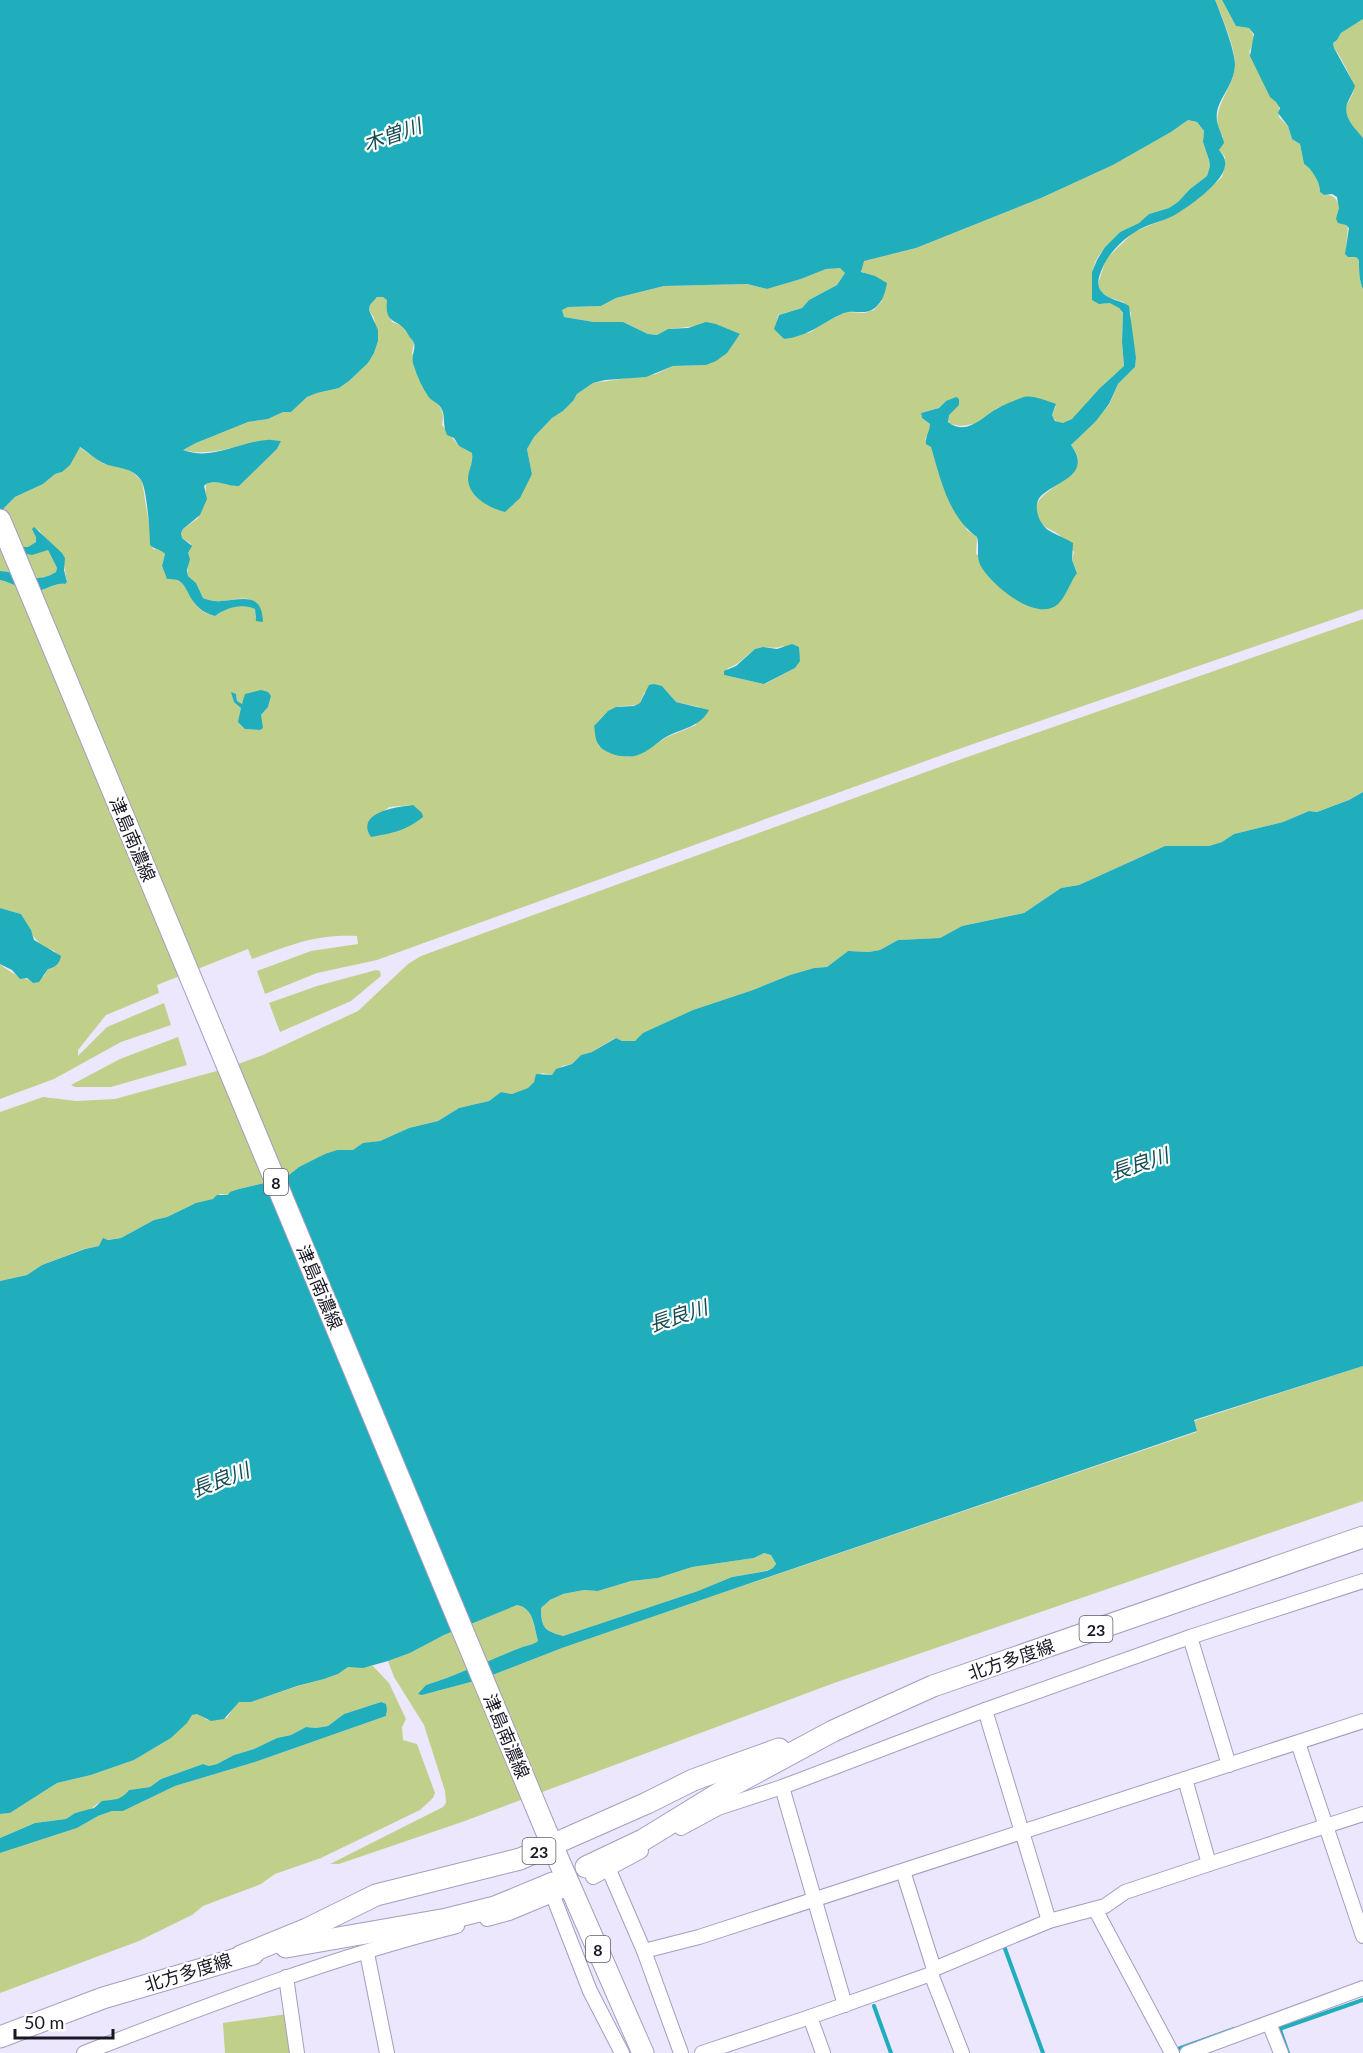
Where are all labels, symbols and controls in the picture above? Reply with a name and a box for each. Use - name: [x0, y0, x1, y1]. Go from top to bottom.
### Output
- water label: 木曽川: [360, 112, 426, 155]
- street label: 津島南濃線: [105, 793, 161, 885]
- water label: 長良川: [1107, 1142, 1173, 1184]
- road number: 8: [264, 1169, 288, 1195]
- street label: 津島南濃線: [292, 1241, 348, 1333]
- water label: 長良川: [646, 1294, 712, 1336]
- water label: 長良川: [188, 1456, 254, 1501]
- road number: 23: [1080, 1616, 1112, 1642]
- street label: 北方多度線: [965, 1634, 1057, 1684]
- street label: 津島南濃線: [479, 1690, 535, 1782]
- road number: 23: [522, 1838, 556, 1864]
- road number: 8: [586, 1936, 610, 1962]
- street label: 北方多度線: [142, 1948, 234, 1996]
- scale bar: [15, 2002, 112, 2040]
- text: 50 m: [24, 2011, 64, 2033]

